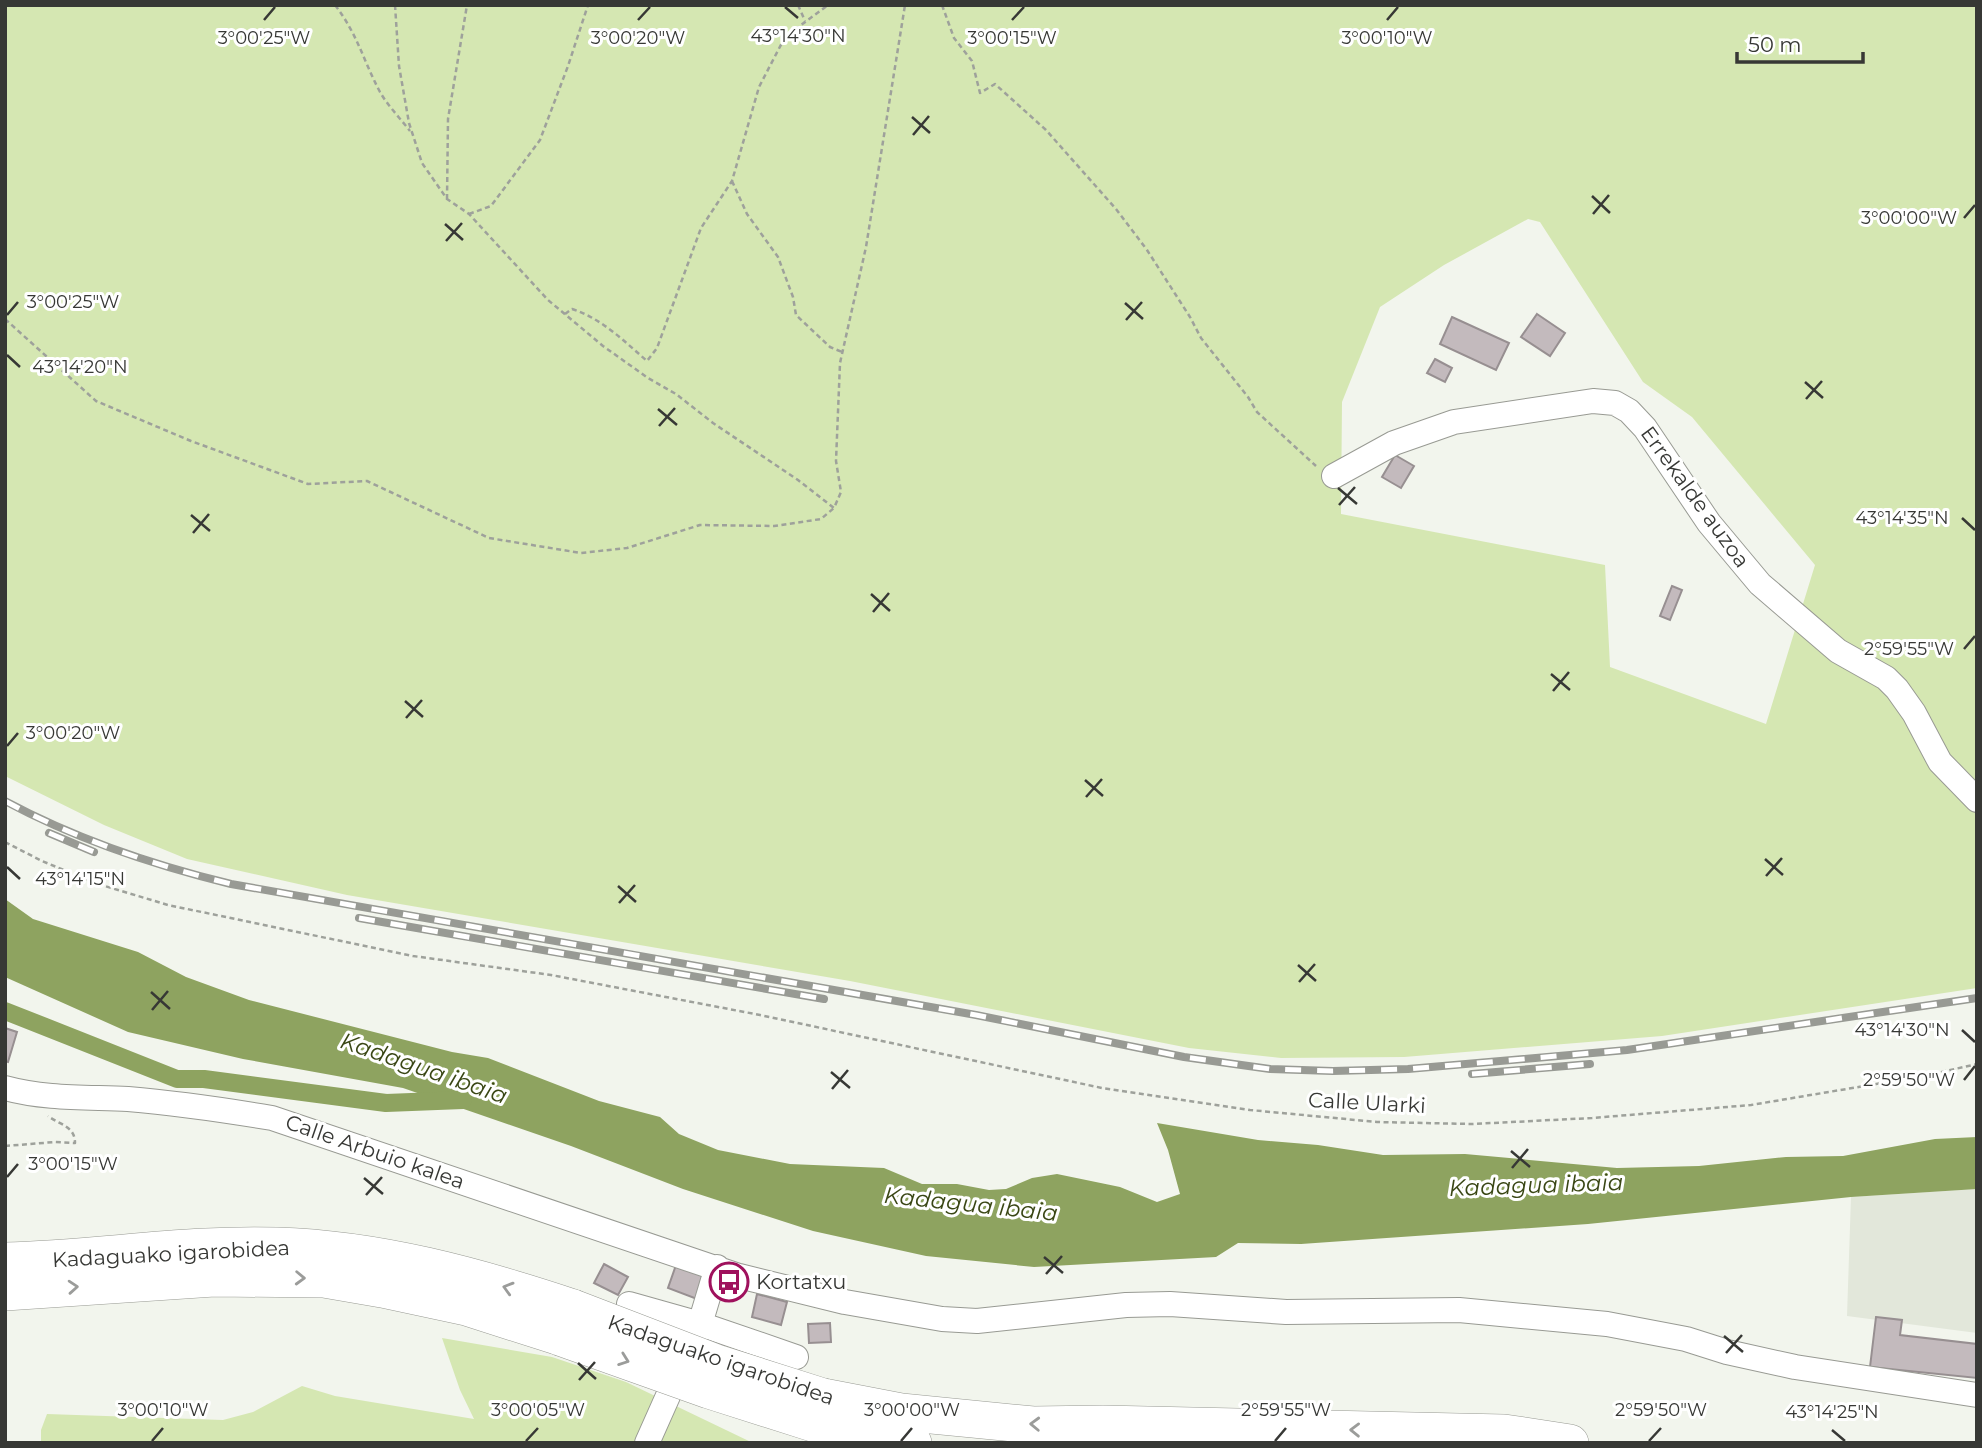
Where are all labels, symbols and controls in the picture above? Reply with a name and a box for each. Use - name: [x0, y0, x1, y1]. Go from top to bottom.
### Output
- scale bar: [1737, 21, 1863, 65]
- text: 43°14'30"N: [750, 25, 846, 47]
- text: 3°00'25"W: [218, 27, 310, 49]
- text: 3°00'20"W: [591, 27, 685, 49]
- text: 3°00'15"W: [967, 27, 1057, 49]
- text: 3°00'10"W: [1341, 27, 1433, 49]
- text: 50 m: [1748, 32, 1802, 57]
- text: 3°00'00"W: [1861, 207, 1957, 229]
- text: 3°00'25"W: [27, 291, 119, 313]
- text: 43°14'20"N: [32, 356, 128, 378]
- street label: Errekalde auzoa: [1636, 421, 1755, 572]
- text: 43°14'35"N: [1855, 507, 1949, 529]
- text: 2°59'55"W: [1864, 638, 1954, 660]
- text: 3°00'20"W: [26, 722, 120, 744]
- text: 43°14'15"N: [35, 868, 125, 890]
- text: 43°14'30"N: [1854, 1019, 1950, 1041]
- water label: Kadagua ibaia: [337, 1026, 511, 1110]
- text: 2°59'50"W: [1863, 1069, 1955, 1091]
- street label: Calle Ularki: [1308, 1087, 1426, 1118]
- street label: Calle Arbuio kalea: [282, 1109, 468, 1194]
- text: 3°00'15"W: [28, 1153, 118, 1175]
- water label: Kadagua ibaia: [1448, 1168, 1624, 1202]
- water label: Kadagua ibaia: [883, 1181, 1059, 1227]
- street label: Kadaguako igarobidea: [51, 1235, 290, 1272]
- bus stop icon: Kortatxu: [708, 1261, 750, 1303]
- place label: Kortatxu: [756, 1269, 846, 1294]
- one-way arrow: [296, 1270, 306, 1286]
- one-way arrow: [68, 1280, 79, 1295]
- one-way arrow: [502, 1281, 514, 1296]
- street label: Kadaguako igarobidea: [605, 1309, 838, 1410]
- one-way arrow: [618, 1352, 630, 1366]
- text: 3°00'10"W: [117, 1399, 209, 1421]
- text: 3°00'05"W: [491, 1399, 585, 1421]
- text: 3°00'00"W: [864, 1399, 960, 1421]
- text: 2°59'55"W: [1241, 1399, 1331, 1421]
- text: 2°59'50"W: [1615, 1399, 1707, 1421]
- text: 43°14'25"N: [1785, 1401, 1879, 1423]
- one-way arrow: [1029, 1417, 1040, 1432]
- one-way arrow: [1350, 1422, 1360, 1438]

